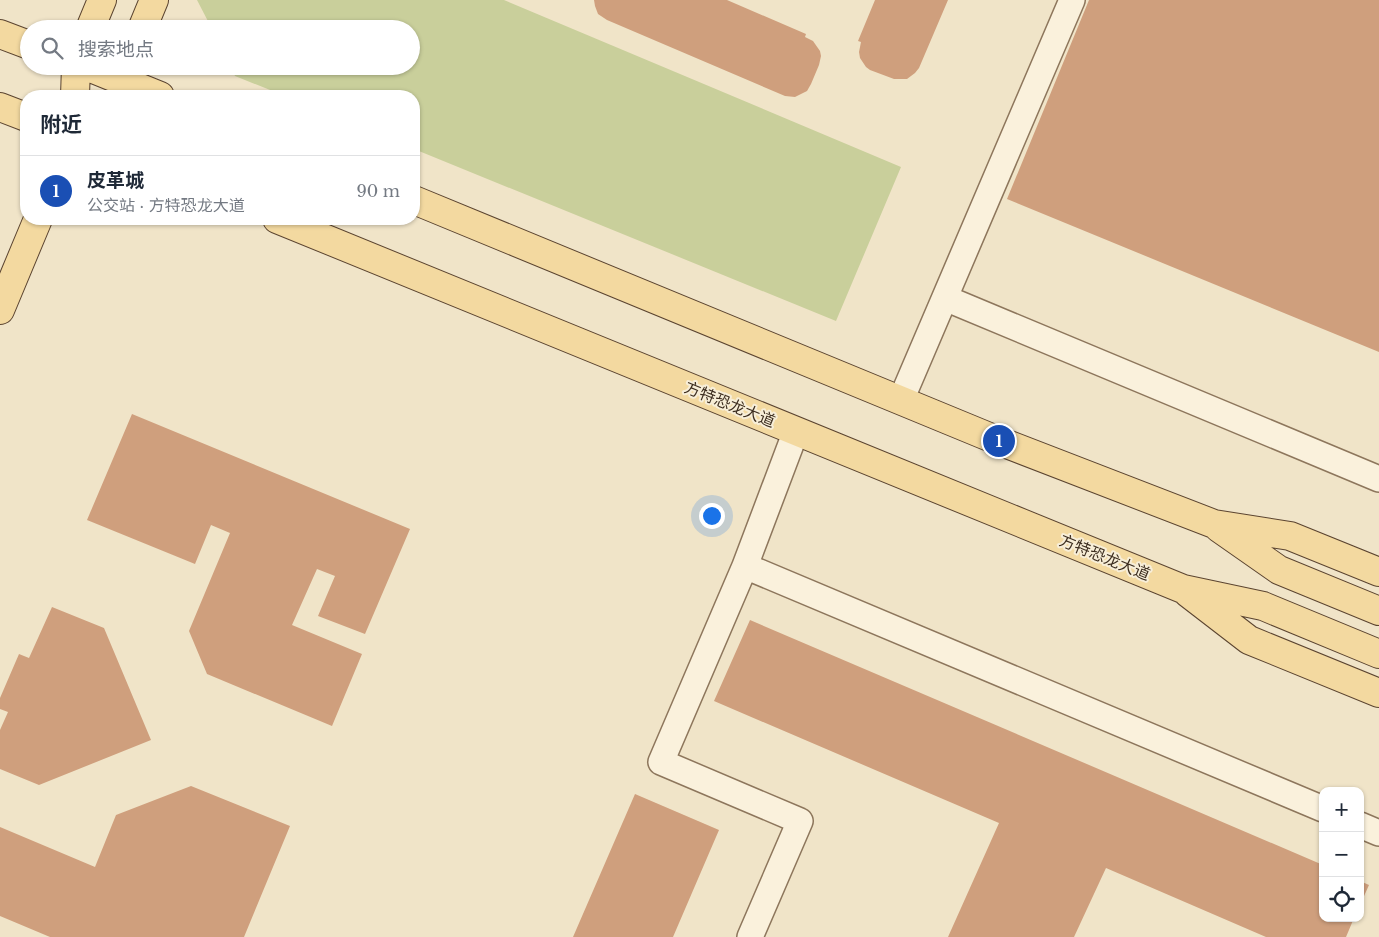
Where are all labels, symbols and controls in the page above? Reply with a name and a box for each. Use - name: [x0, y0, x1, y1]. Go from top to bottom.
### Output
- search box: [20, 20, 420, 75]
- icon: search: [38, 34, 66, 62]
- text: 搜索地点: [78, 38, 154, 61]
- text: 附近: [40, 112, 82, 138]
- text: 皮革城: [87, 169, 144, 192]
- text: 1: [53, 181, 59, 201]
- text: 90 m: [357, 181, 400, 201]
- text: 公交站 · 方特恐龙大道: [87, 195, 245, 215]
- street label: 方特恐龙大道: [682, 377, 778, 431]
- pin: 1: [983, 422, 1015, 460]
- your location: [699, 503, 725, 529]
- street label: 方特恐龙大道: [1057, 530, 1153, 584]
- map controls: [1319, 787, 1364, 922]
- button: +: [1319, 787, 1364, 832]
- button: −: [1319, 832, 1364, 877]
- button: locate: [1319, 877, 1364, 922]

